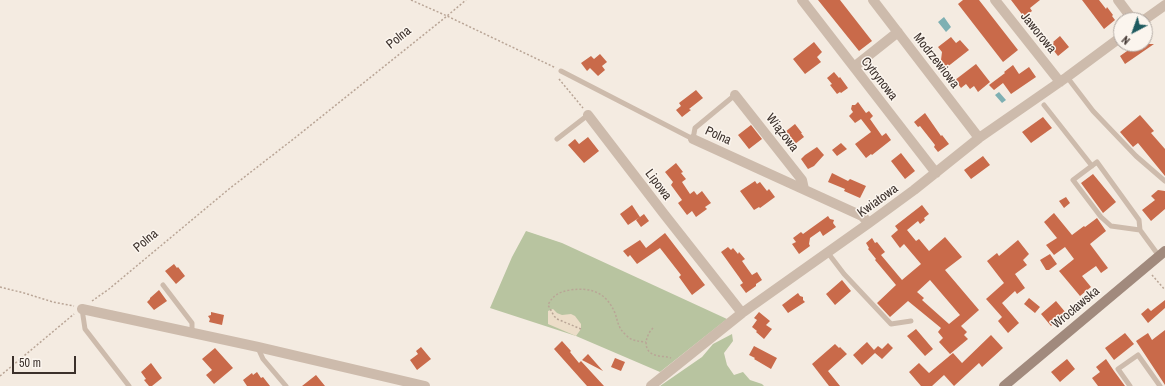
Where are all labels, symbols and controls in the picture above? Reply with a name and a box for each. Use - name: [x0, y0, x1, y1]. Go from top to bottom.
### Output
- street label: Jaworowa: [1017, 9, 1059, 57]
- north arrow: [1113, 12, 1153, 52]
- street label: Polna: [383, 23, 415, 53]
- street label: Modrzewiowa: [910, 30, 962, 92]
- text: N: [1119, 33, 1133, 48]
- street label: Cytrynowa: [857, 54, 901, 104]
- street label: Wiązowa: [762, 111, 802, 155]
- street label: Polna: [702, 123, 734, 149]
- street label: Lipowa: [641, 167, 675, 203]
- street label: Kwiatowa: [855, 181, 901, 221]
- street label: Polna: [131, 226, 161, 256]
- street label: Wrocławska: [1049, 284, 1103, 332]
- scale bar: [14, 348, 78, 374]
- text: 50 m: [19, 355, 41, 371]

